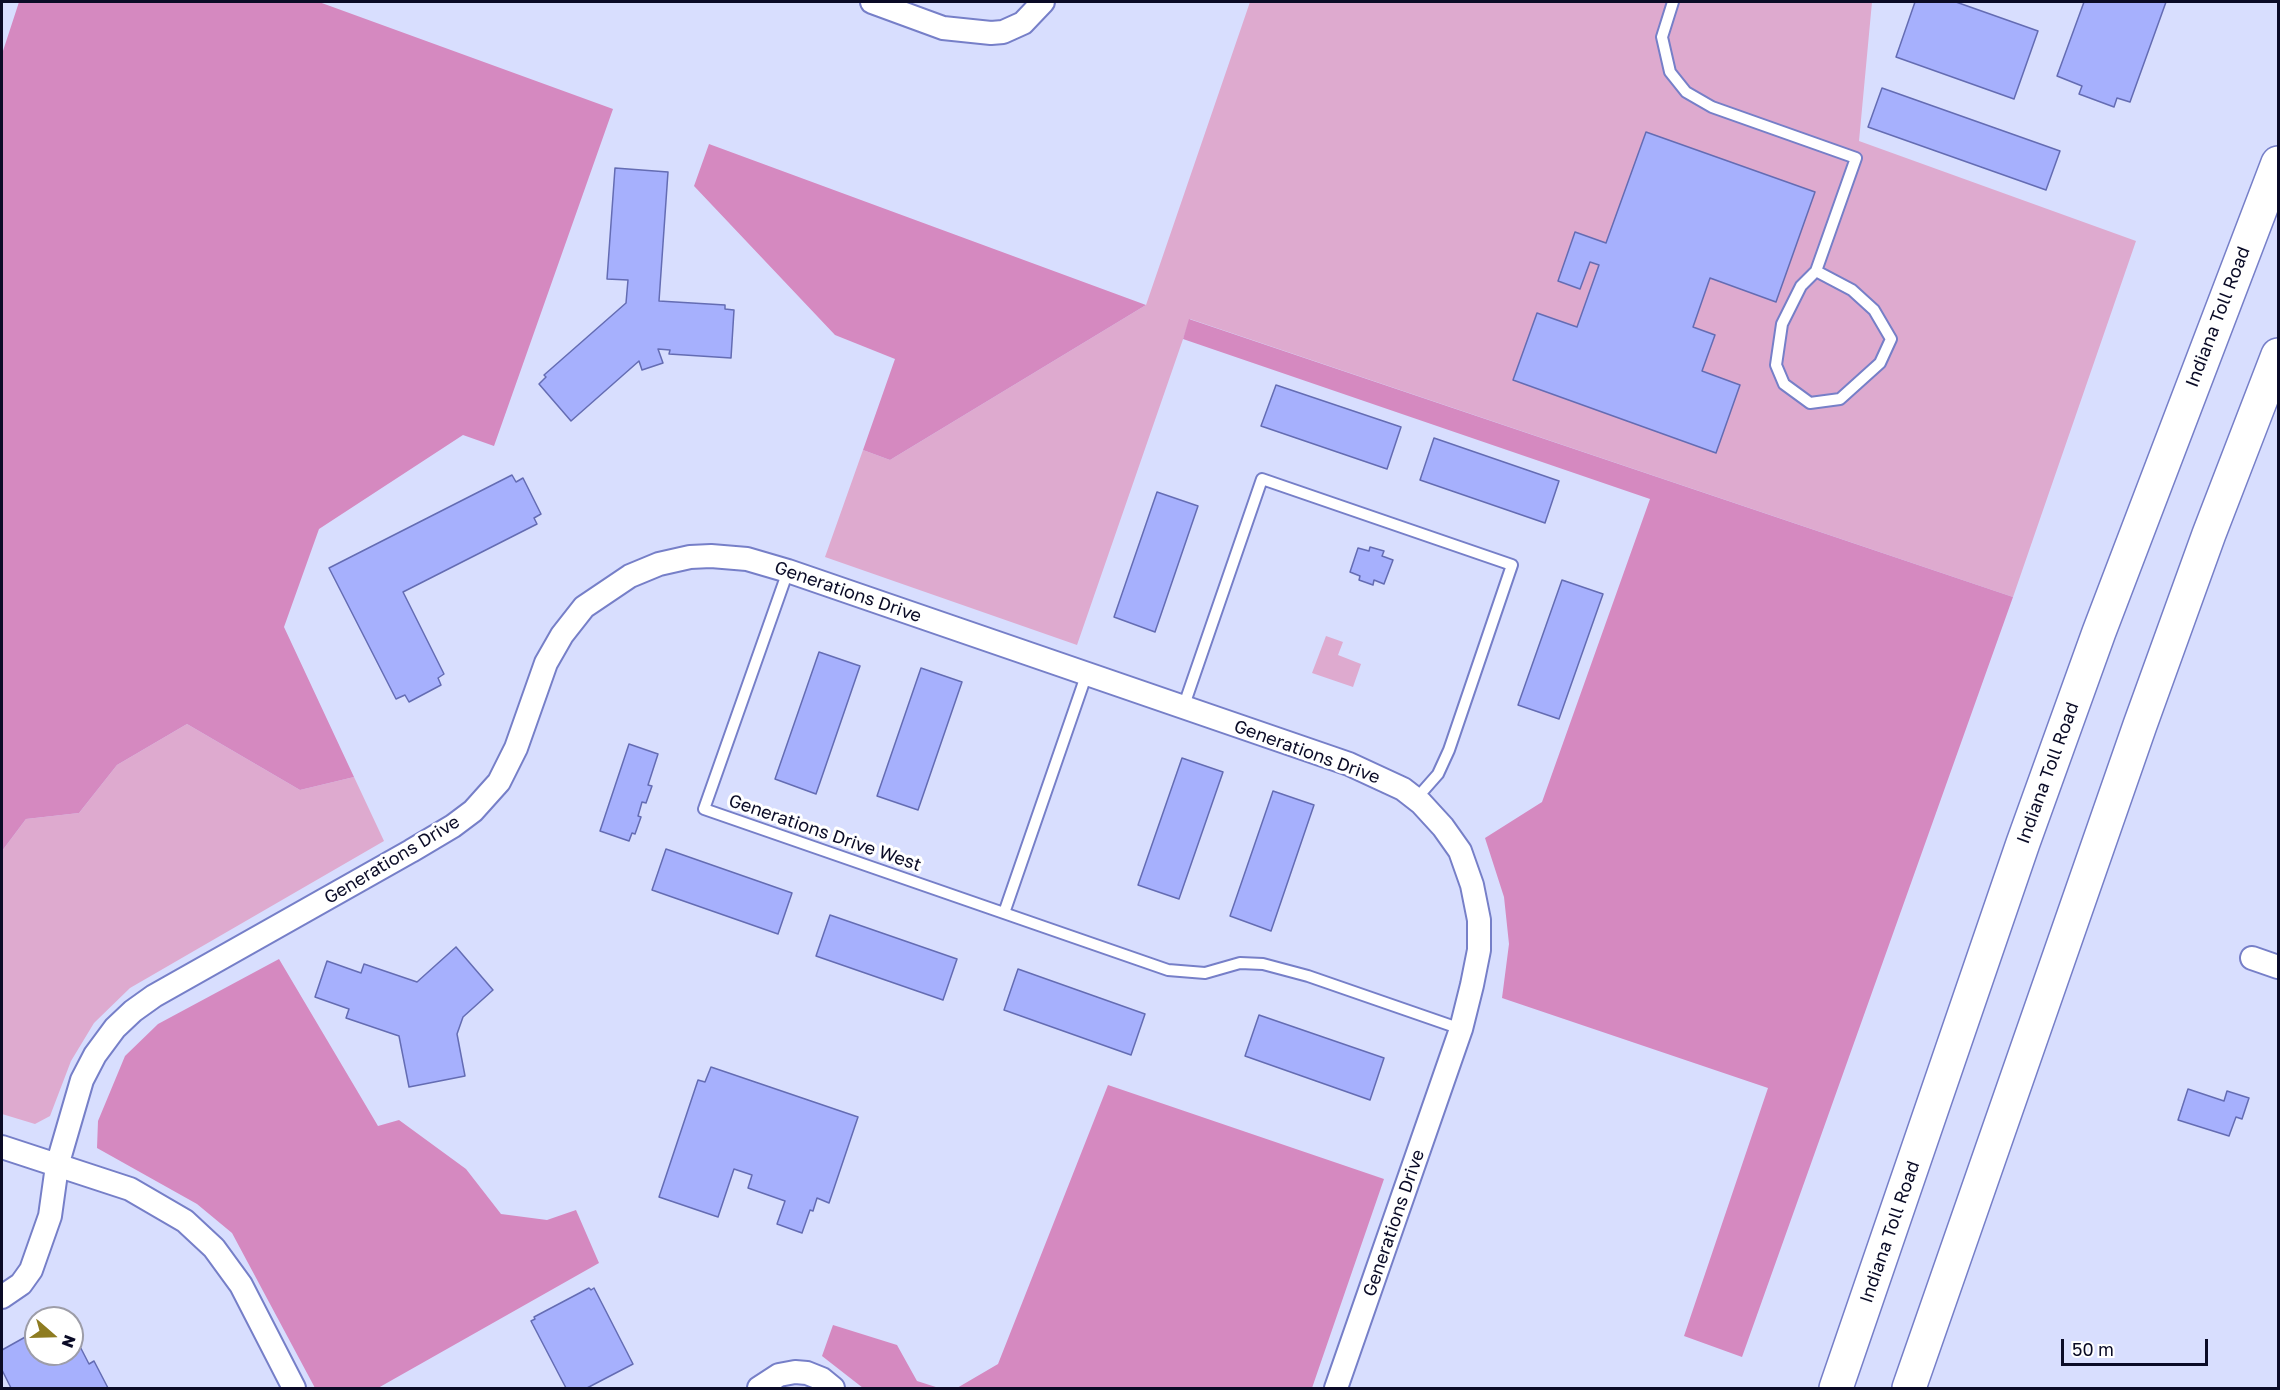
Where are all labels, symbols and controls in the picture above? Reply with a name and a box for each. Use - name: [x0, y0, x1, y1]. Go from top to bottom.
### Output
- street label: Indiana Toll Road: [2181, 244, 2255, 390]
- street label: Generations Drive: [772, 557, 924, 627]
- street label: Indiana Toll Road: [2012, 699, 2084, 847]
- street label: Generations Drive: [1231, 716, 1383, 788]
- street label: Generations Drive West: [726, 790, 924, 876]
- street label: Generations Drive: [320, 811, 464, 909]
- street label: Generations Drive: [1359, 1147, 1429, 1299]
- street label: Indiana Toll Road: [1856, 1158, 1924, 1306]
- north arrow: [24, 1306, 84, 1366]
- scale bar: [2064, 1327, 2211, 1365]
- text: N: [58, 1332, 81, 1351]
- text: 50 m: [2072, 1338, 2114, 1360]

